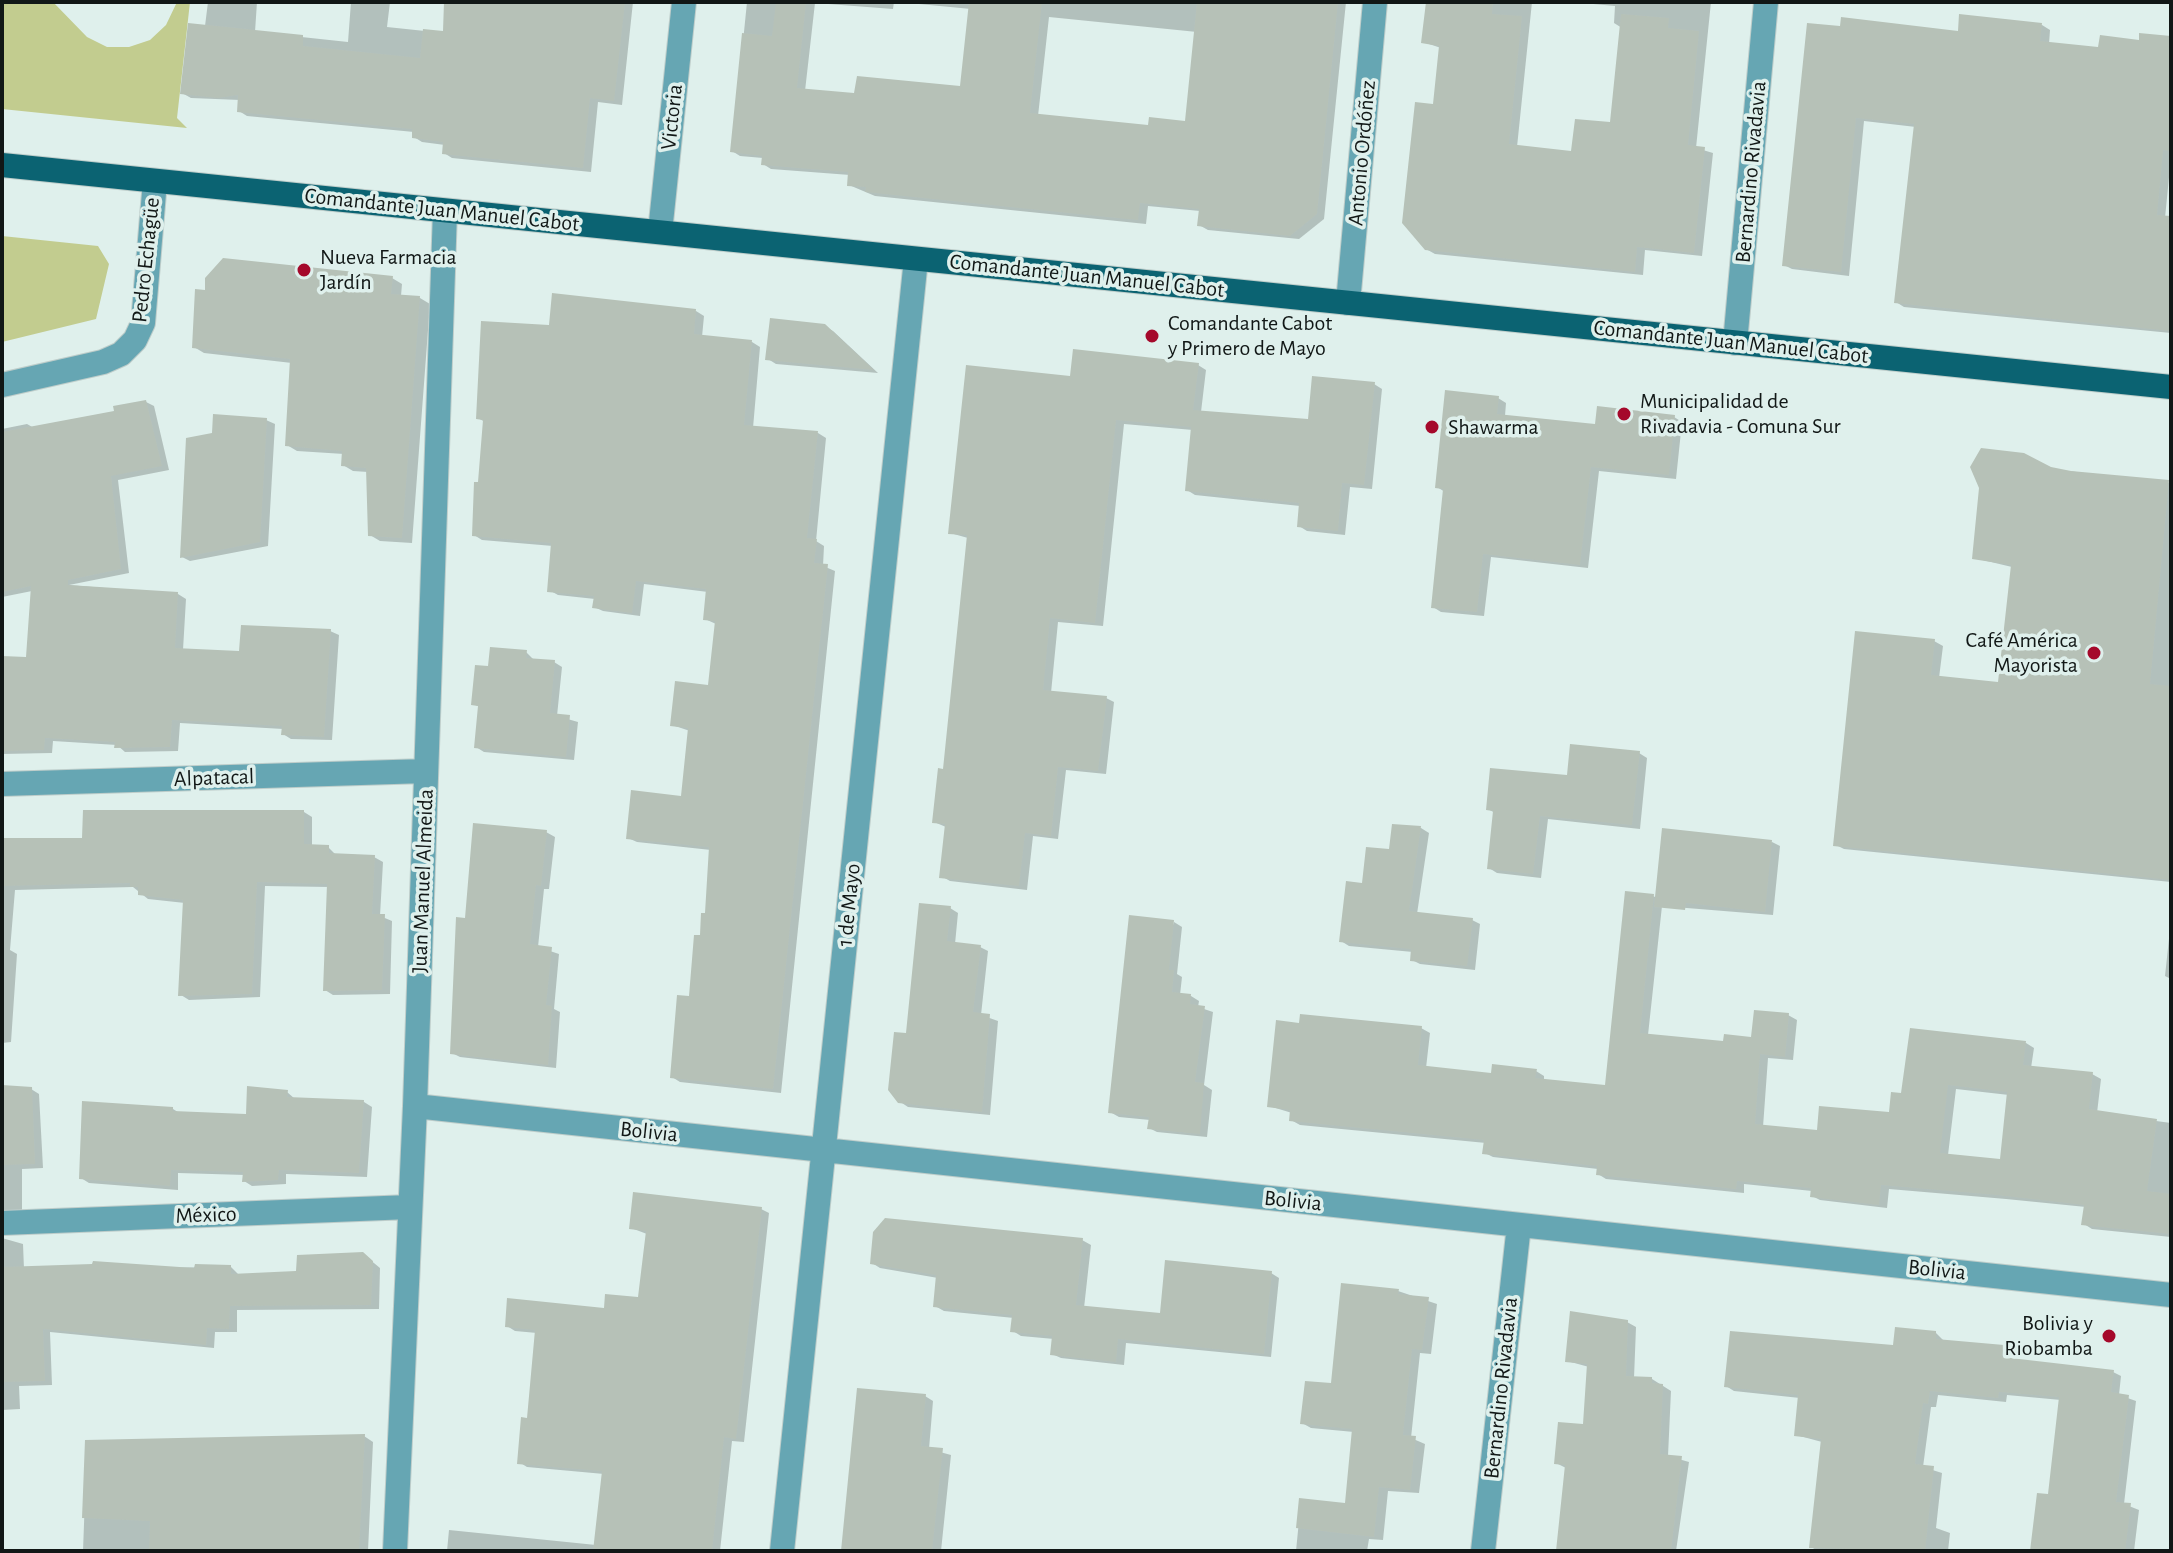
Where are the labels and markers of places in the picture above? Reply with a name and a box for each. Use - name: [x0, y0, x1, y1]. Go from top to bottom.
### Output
- place label: Nueva Farmacia Jardín: [320, 244, 457, 296]
- marker: Nueva Farmacia Jardín: [295, 261, 313, 279]
- place label: Comandante Cabot y Primero de Mayo: [1168, 310, 1332, 362]
- marker: Comandante Cabot y Primero de Mayo: [1143, 327, 1161, 345]
- place label: Municipalidad de Rivadavia - Comuna Sur: [1640, 388, 1841, 440]
- marker: Municipalidad de Rivadavia - Comuna Sur: [1615, 405, 1633, 423]
- place label: Shawarma: [1448, 414, 1539, 440]
- marker: Shawarma: [1423, 418, 1441, 436]
- place label: Café América Mayorista: [1965, 627, 2078, 678]
- marker: Café América Mayorista: [2085, 644, 2103, 662]
- place label: Bolivia y Riobamba: [2004, 1310, 2093, 1362]
- marker: Bolivia y Riobamba: [2100, 1327, 2118, 1345]

